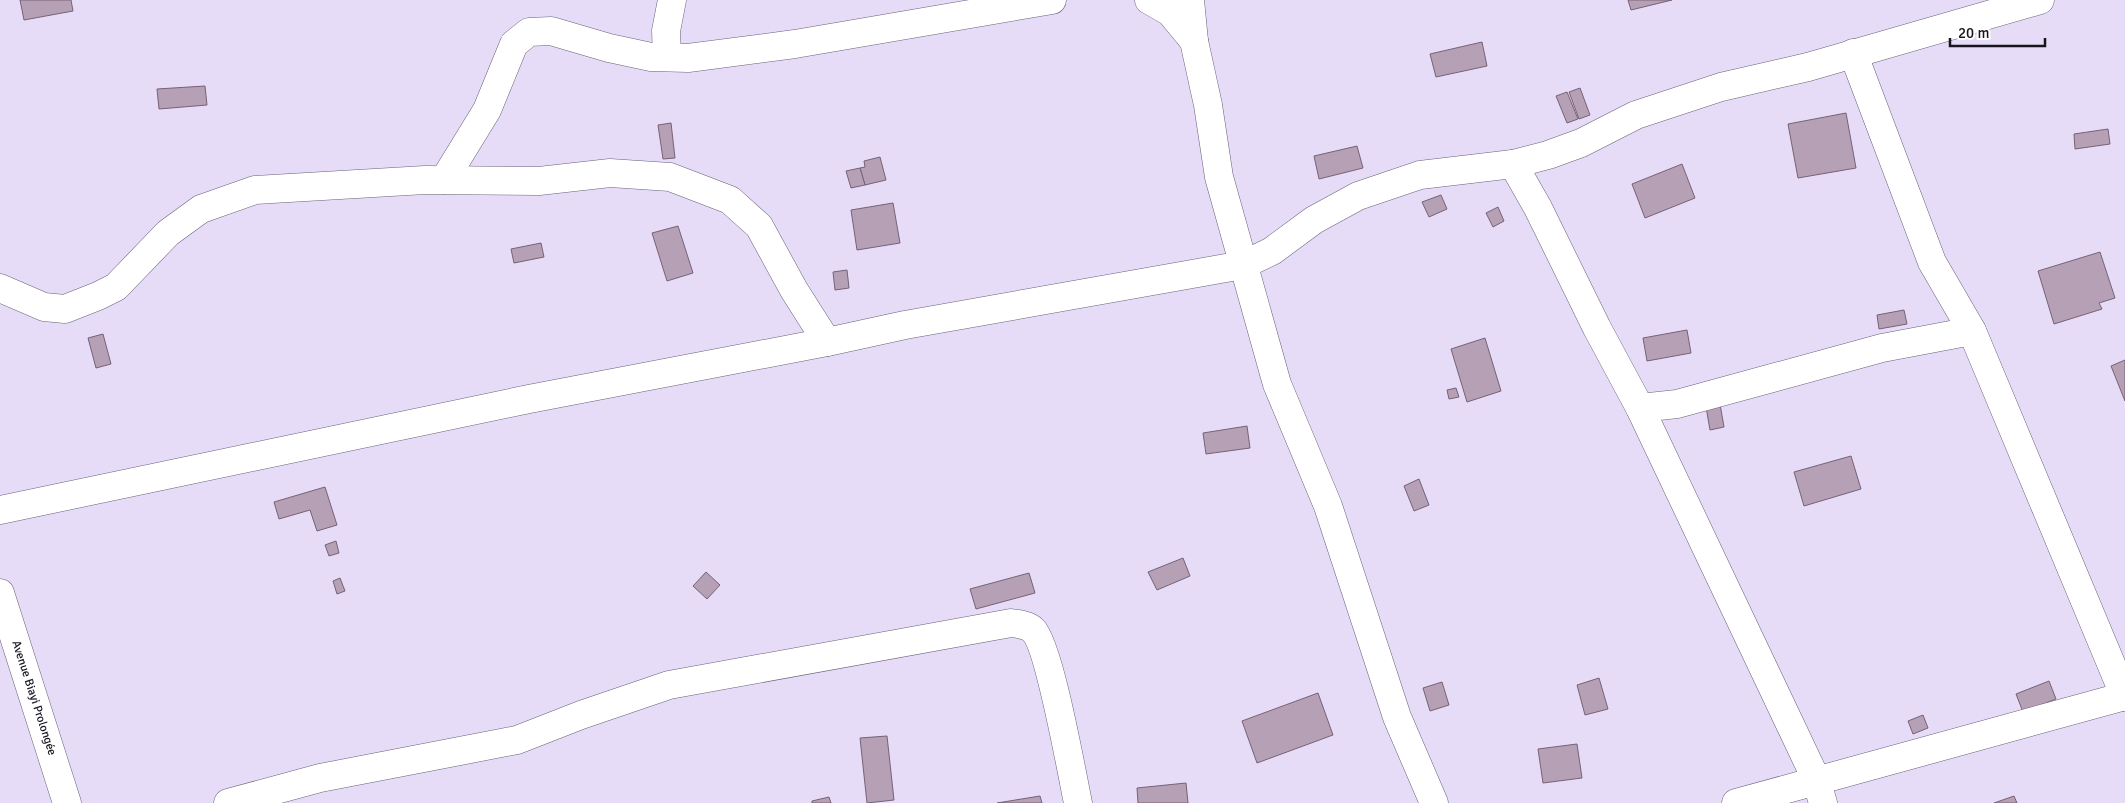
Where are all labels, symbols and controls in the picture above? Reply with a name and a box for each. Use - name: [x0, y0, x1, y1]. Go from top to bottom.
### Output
- scale bar: [1950, 15, 2045, 47]
- text: 20 m: [1958, 24, 1989, 42]
- street label: Avenue Biayi Prolongée: [8, 639, 60, 757]

